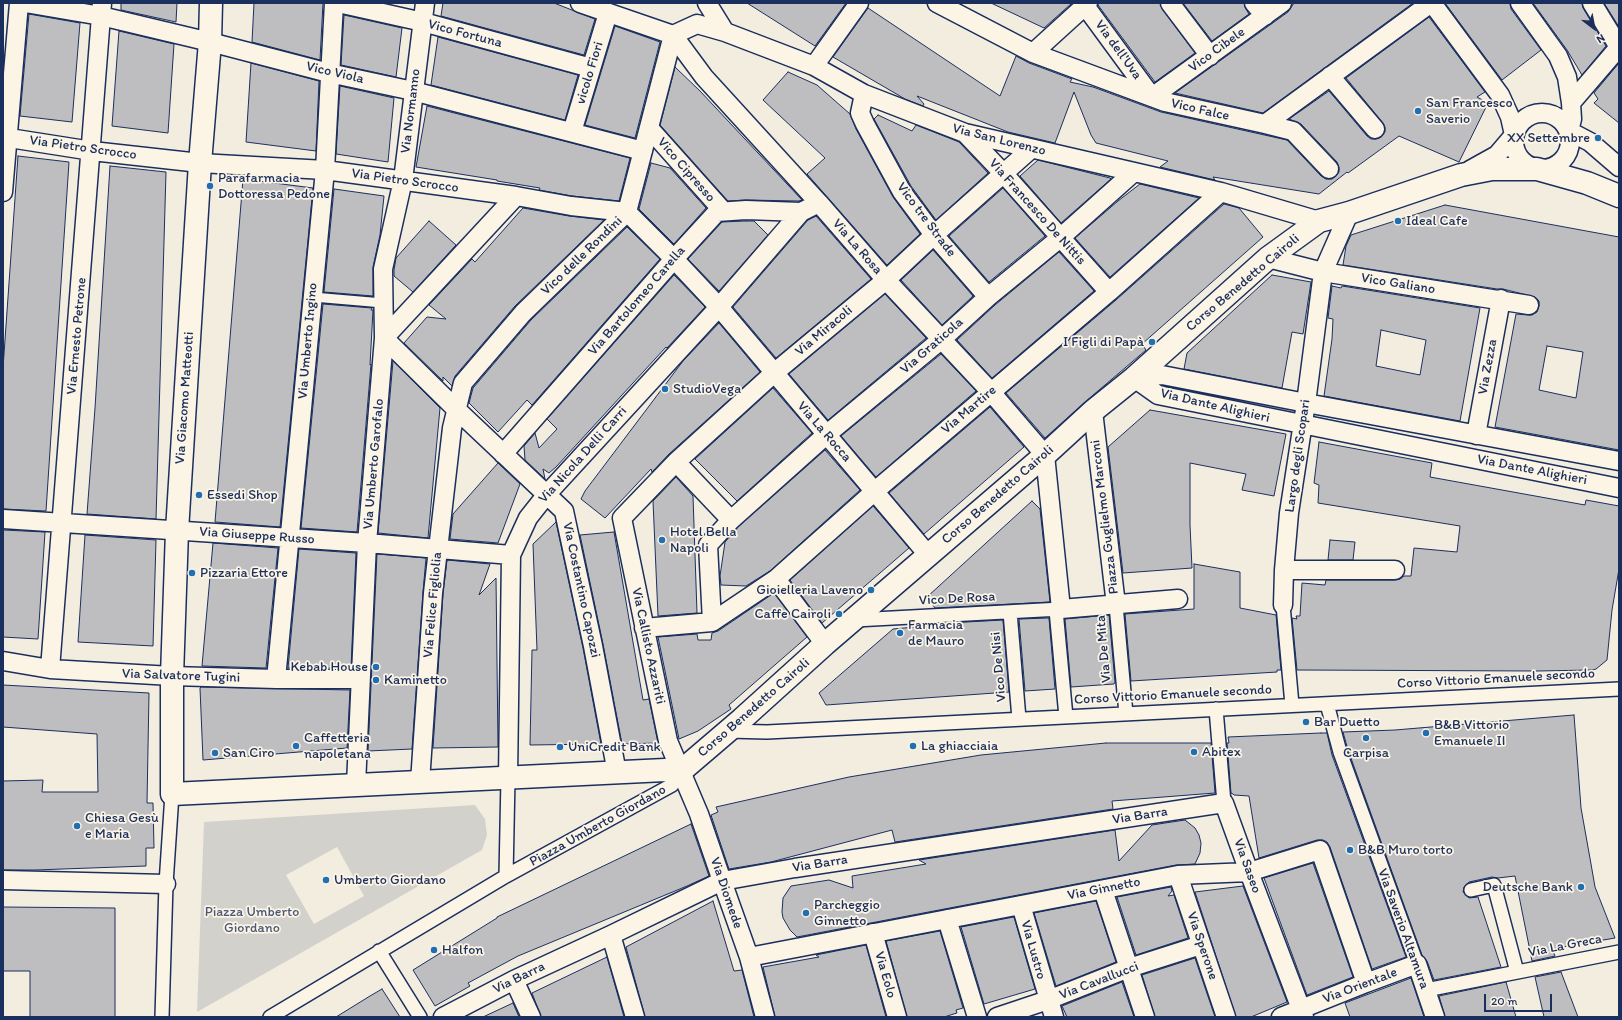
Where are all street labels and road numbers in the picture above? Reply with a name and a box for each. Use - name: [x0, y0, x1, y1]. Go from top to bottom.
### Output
- street label: Vico Fortuna: [426, 16, 504, 52]
- street label: Via dell'Uva: [1091, 17, 1145, 83]
- street label: Vico Cibele: [1185, 24, 1249, 76]
- street label: vicolo Fiori: [572, 40, 608, 106]
- street label: Vico Viola: [304, 58, 366, 88]
- street label: Via Normanno: [397, 68, 425, 154]
- street label: Vico Falce: [1169, 95, 1231, 125]
- street label: Via San Lorenzo: [951, 120, 1047, 160]
- street label: Via Pietro Scrocco: [28, 132, 138, 164]
- street label: Vico Cipresso: [653, 134, 719, 206]
- street label: Via Francesco De Nittis: [985, 155, 1089, 269]
- street label: Via Pietro Scrocco: [350, 165, 460, 197]
- street label: Vico tre Strade: [893, 179, 959, 261]
- street label: Vico delle Rondini: [538, 213, 626, 299]
- street label: Via La Rosa: [828, 216, 886, 278]
- street label: Corso Benedetto Cairoli: [1183, 231, 1303, 335]
- street label: Via Bartolomeo Carella: [585, 243, 689, 359]
- street label: Vico Galiano: [1360, 270, 1436, 298]
- street label: Via Ernesto Petrone: [64, 277, 90, 395]
- street label: Via Umberto Ingino: [295, 282, 321, 400]
- street label: Via Miracoli: [792, 302, 856, 360]
- street label: Via Graticola: [897, 314, 967, 378]
- street label: Via Giacomo Matteotti: [172, 331, 198, 465]
- street label: Via Zezza: [1475, 338, 1501, 396]
- street label: Via Martire: [938, 382, 1000, 438]
- street label: Via Dante Alighieri: [1159, 385, 1271, 427]
- street label: Via Umberto Garofalo: [360, 398, 388, 530]
- street label: Via La Rocca: [793, 398, 855, 466]
- street label: Largo degli Scopari: [1282, 398, 1314, 514]
- street label: Via Nicola Delli Carri: [535, 403, 631, 507]
- street label: Piazza Guglielmo Marconi: [1087, 439, 1123, 595]
- street label: Corso Benedetto Cairoli: [938, 442, 1058, 548]
- street label: Via Dante Alighieri: [1475, 451, 1589, 489]
- street label: Via Costantino Capozzi: [558, 521, 604, 659]
- street label: Via Giuseppe Russo: [199, 524, 315, 548]
- street label: Via Felice Figliolia: [420, 551, 446, 659]
- street label: Via Callisto Azzariti: [627, 586, 669, 706]
- street label: Vico De Rosa: [918, 589, 996, 609]
- street label: Via De Mita: [1093, 615, 1115, 683]
- street label: Vico De Nisi: [988, 631, 1010, 703]
- street label: Corso Benedetto Cairoli: [694, 655, 814, 761]
- street label: Corso Vittorio Emanuele secondo: [1397, 665, 1595, 693]
- street label: Via Salvatore Tugini: [121, 666, 241, 686]
- street label: Corso Vittorio Emanuele secondo: [1074, 681, 1272, 709]
- street label: Piazza Umberto Giordano: [527, 781, 669, 871]
- street label: Via Barra: [1111, 803, 1169, 829]
- street label: Via Saseo: [1229, 836, 1265, 896]
- street label: Via Barra: [791, 851, 849, 877]
- street label: Via Diomede: [706, 855, 746, 931]
- street label: Via Saverio Altamura: [1373, 866, 1433, 992]
- street label: Via Ginnetto: [1066, 874, 1142, 904]
- street label: Via Sperone: [1183, 910, 1221, 982]
- street label: Via Lustro: [1017, 919, 1049, 981]
- street label: Via La Greca: [1527, 931, 1603, 961]
- street label: Via Eolo: [870, 950, 900, 1000]
- street label: Via Barra: [490, 958, 548, 998]
- street label: Via Cavallucci: [1057, 958, 1141, 1004]
- street label: Via Orientale: [1320, 964, 1400, 1008]

